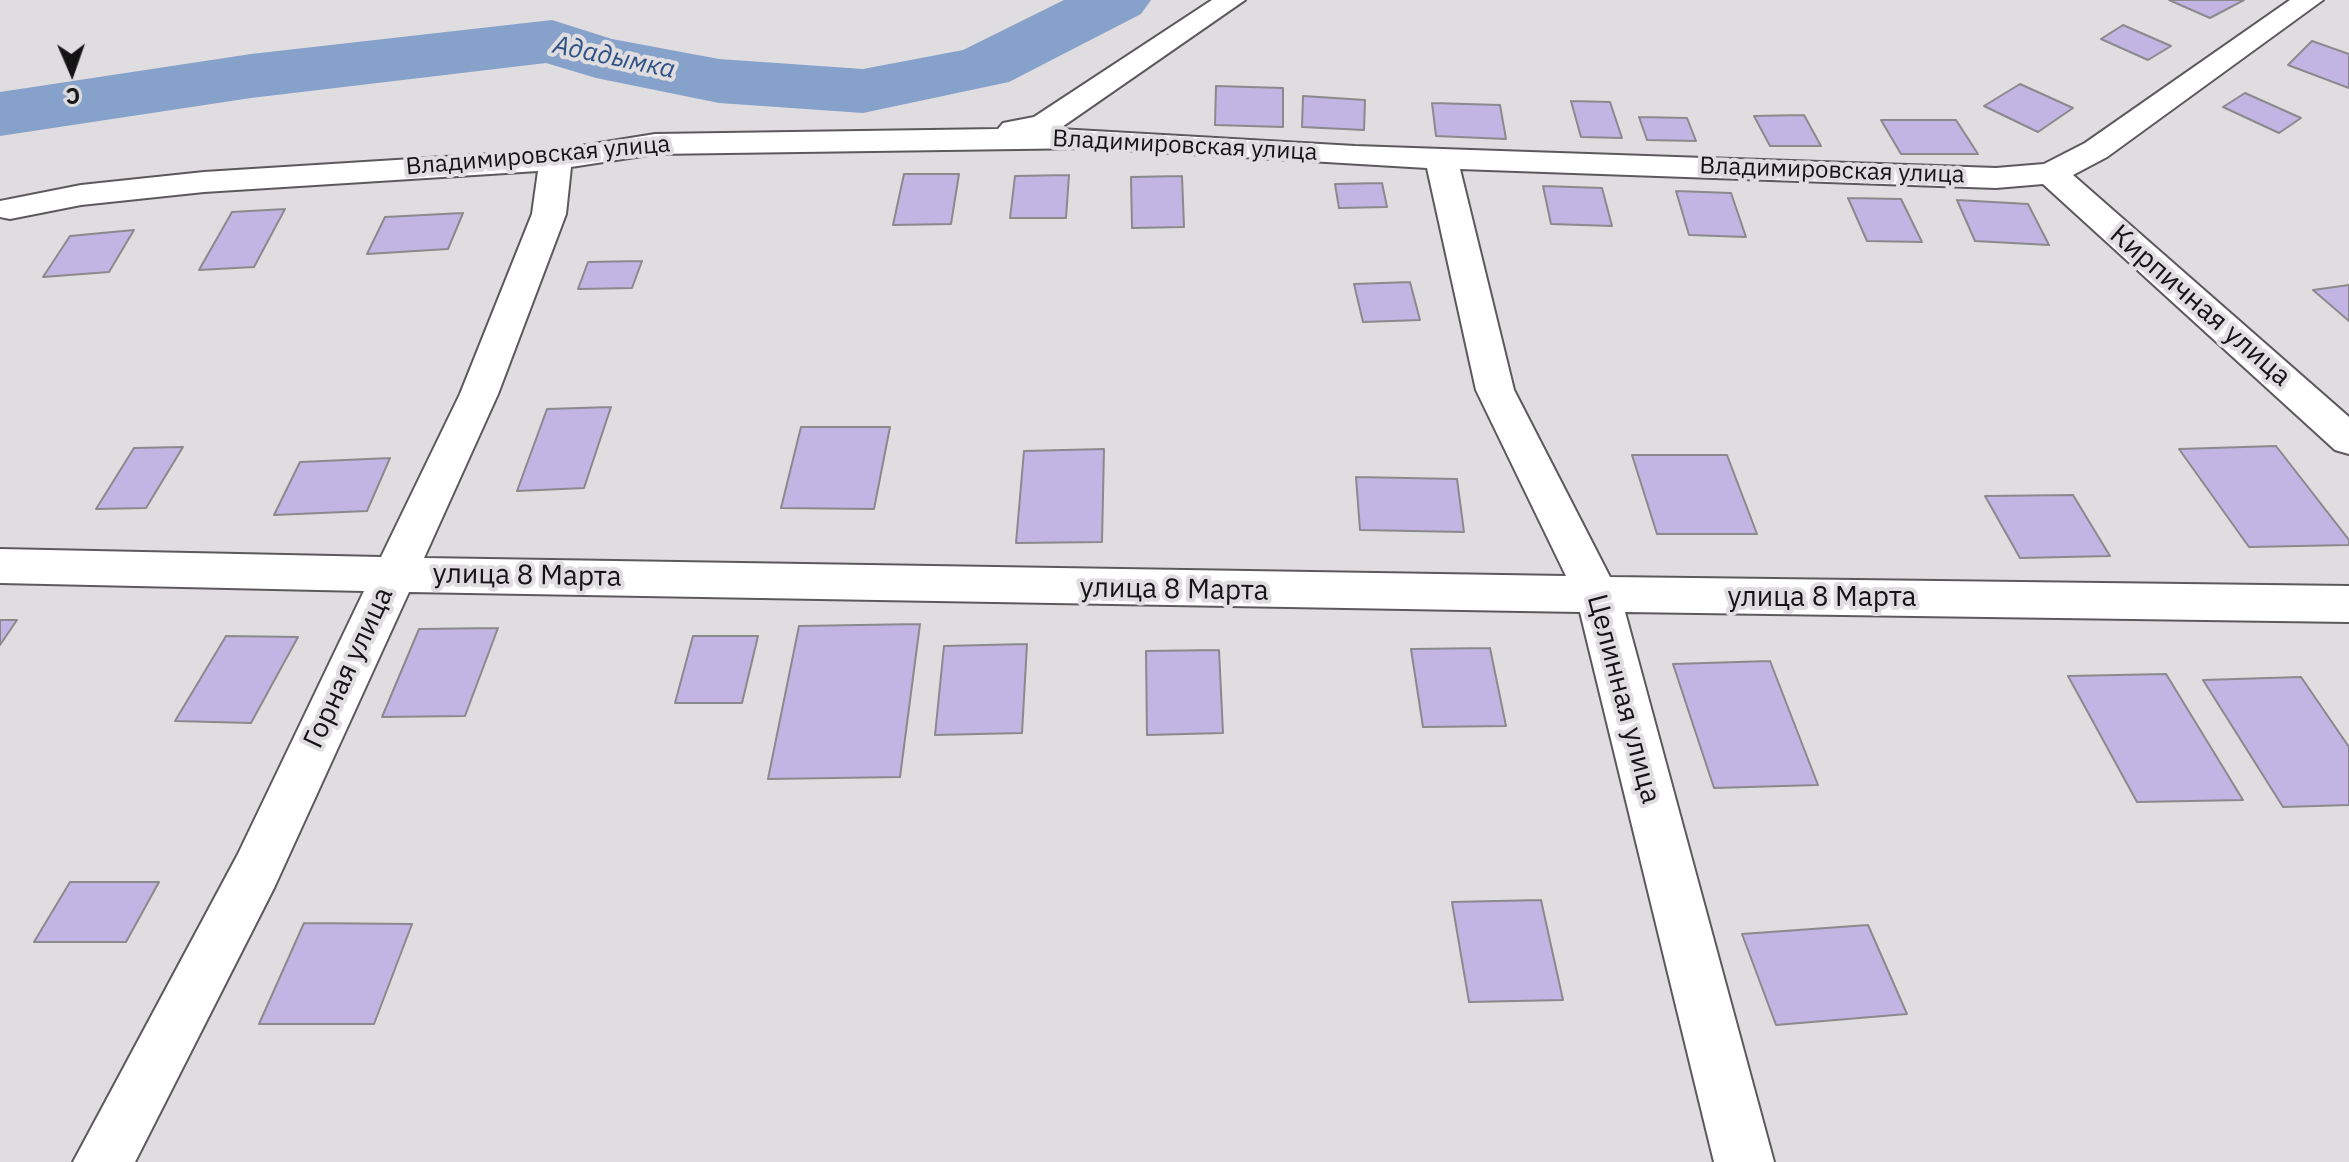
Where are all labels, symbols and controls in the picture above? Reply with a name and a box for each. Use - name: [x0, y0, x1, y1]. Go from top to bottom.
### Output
- water label: Ададымка: [550, 30, 678, 86]
- north arrow: [32, 32, 112, 112]
- text: С: [65, 82, 81, 111]
- street label: Владимировская улица: [1052, 125, 1318, 167]
- street label: Владимировская улица: [405, 130, 671, 182]
- street label: Владимировская улица: [1699, 152, 1965, 190]
- street label: Кирпичная улица: [2103, 218, 2297, 394]
- street label: улица 8 Марта: [432, 558, 622, 594]
- street label: улица 8 Марта: [1079, 572, 1269, 608]
- street label: улица 8 Марта: [1728, 581, 1916, 615]
- street label: Горная улица: [297, 582, 401, 754]
- street label: Целинная улица: [1579, 591, 1667, 807]

